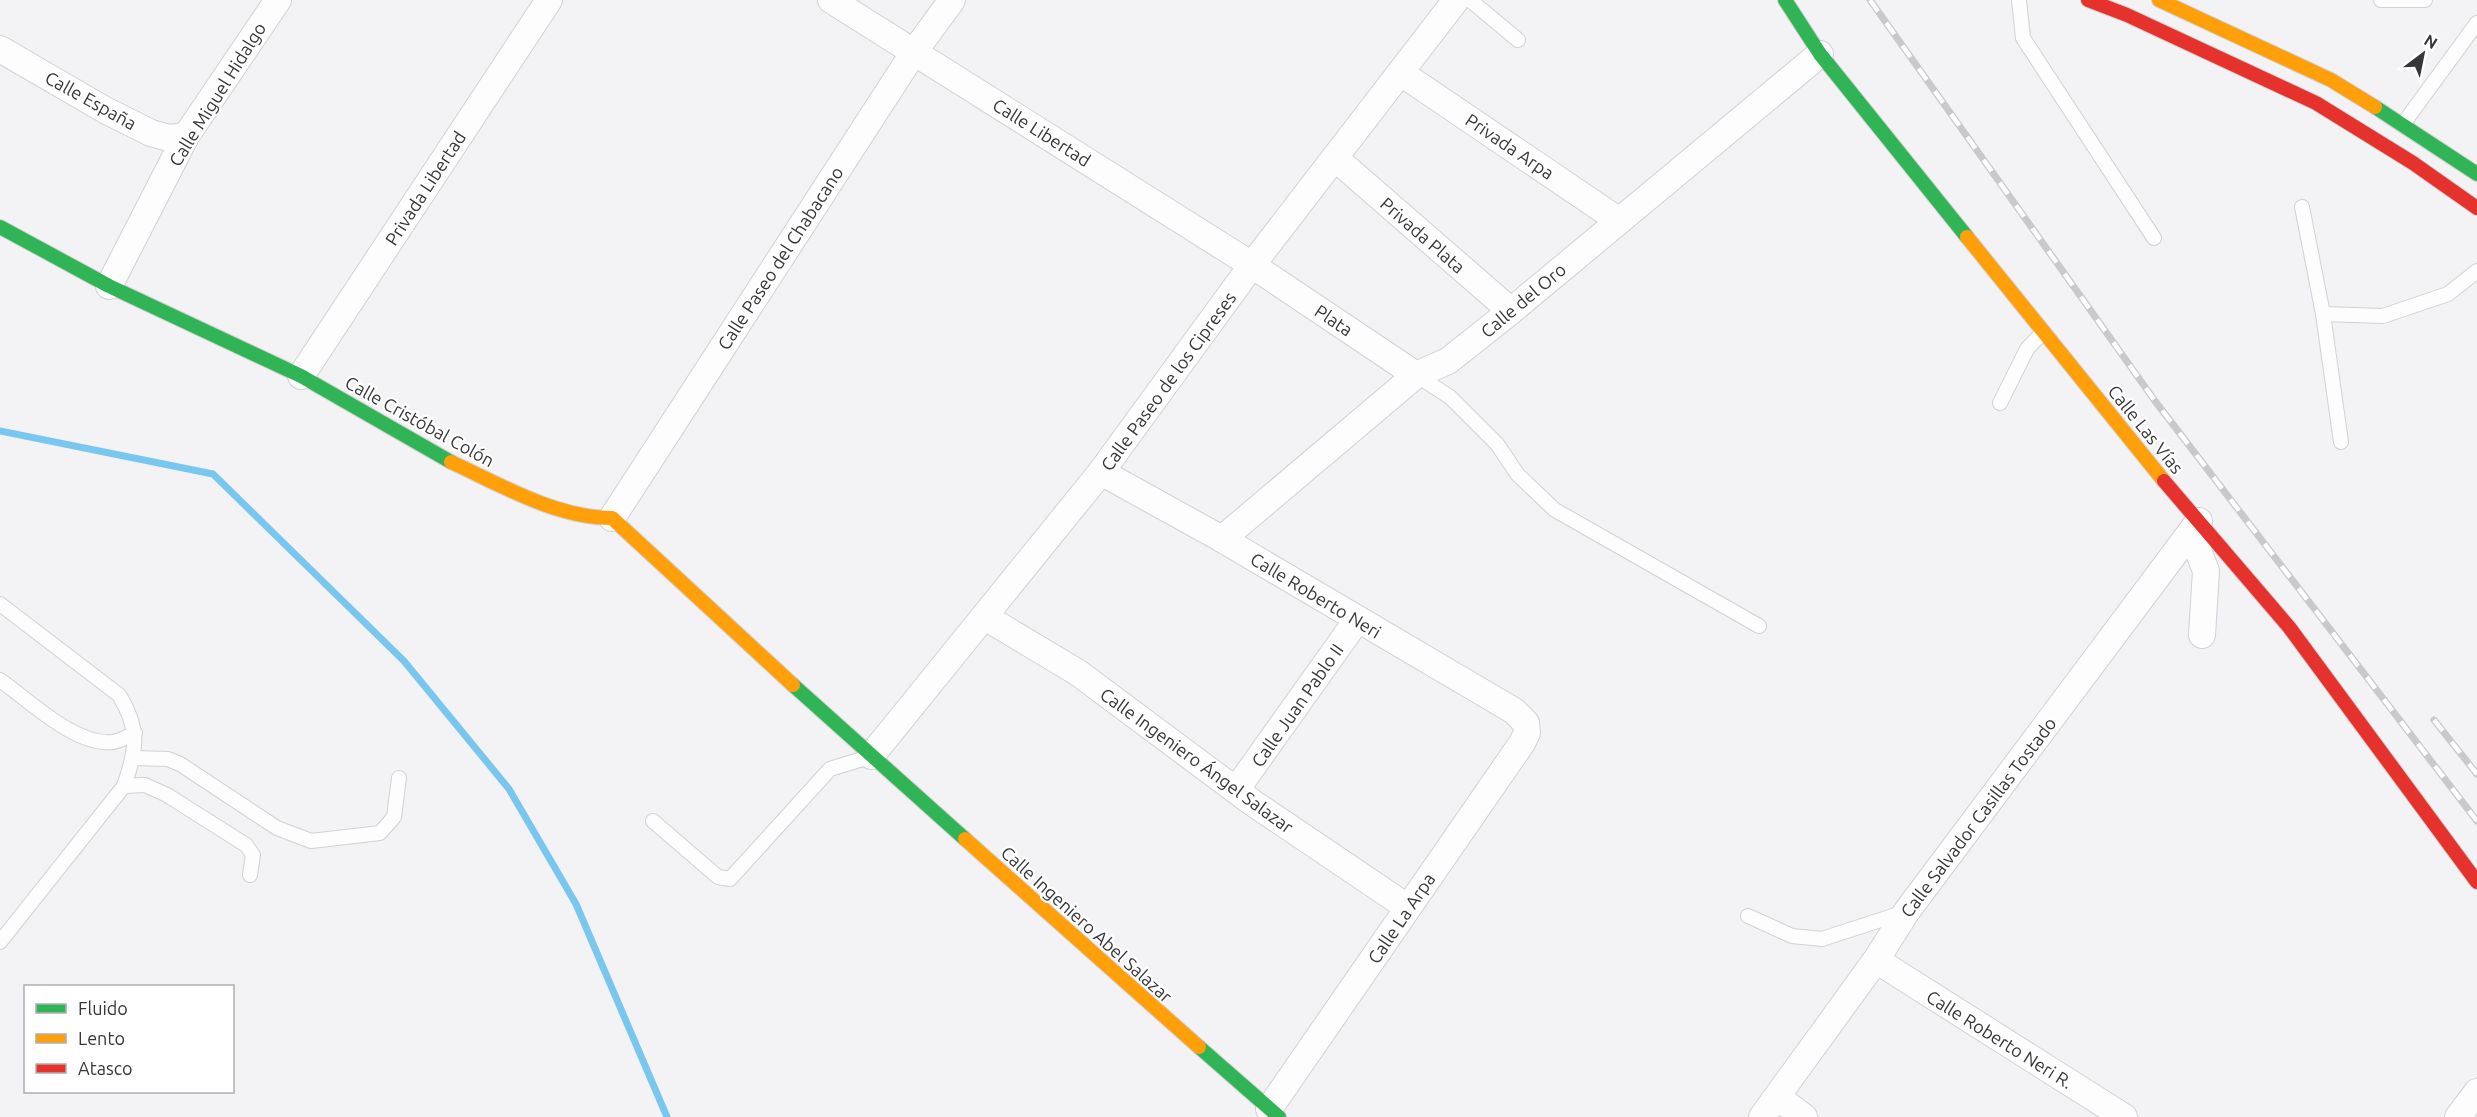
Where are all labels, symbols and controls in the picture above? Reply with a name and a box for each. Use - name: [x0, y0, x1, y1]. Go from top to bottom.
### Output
- street label: Calle Miguel Hidalgo: [165, 19, 269, 169]
- north arrow: [2393, 24, 2453, 84]
- text: N: [2421, 30, 2441, 52]
- street label: Calle España: [42, 67, 140, 133]
- street label: Calle Libertad: [989, 94, 1095, 170]
- street label: Privada Arpa: [1462, 109, 1558, 183]
- street label: Privada Libertad: [381, 127, 469, 249]
- street label: Calle Paseo del Chabacano: [713, 163, 847, 353]
- street label: Privada Plata: [1377, 193, 1469, 277]
- street label: Calle del Oro: [1477, 259, 1569, 341]
- street label: Calle Paseo de los Cipreses: [1096, 288, 1240, 474]
- street label: Plata: [1311, 300, 1357, 340]
- street label: Calle Cristóbal Colón: [342, 372, 498, 470]
- street label: Calle Las Vías: [2104, 381, 2188, 477]
- street label: Calle Roberto Neri: [1247, 548, 1385, 642]
- street label: Calle Juan Pablo II: [1247, 640, 1347, 770]
- street label: Calle Ingeniero Ángel Salazar: [1097, 683, 1298, 837]
- street label: Calle Salvador Casillas Tostado: [1896, 713, 2060, 921]
- street label: Calle Ingeniero Abel Salazar: [997, 842, 1177, 1006]
- street label: Calle La Arpa: [1363, 869, 1439, 967]
- legend: [24, 985, 234, 1093]
- street label: Calle Roberto Neri R.: [1923, 986, 2077, 1092]
- text: Fluido: [78, 998, 128, 1018]
- text: Lento: [78, 1028, 125, 1048]
- text: Atasco: [78, 1058, 133, 1078]

